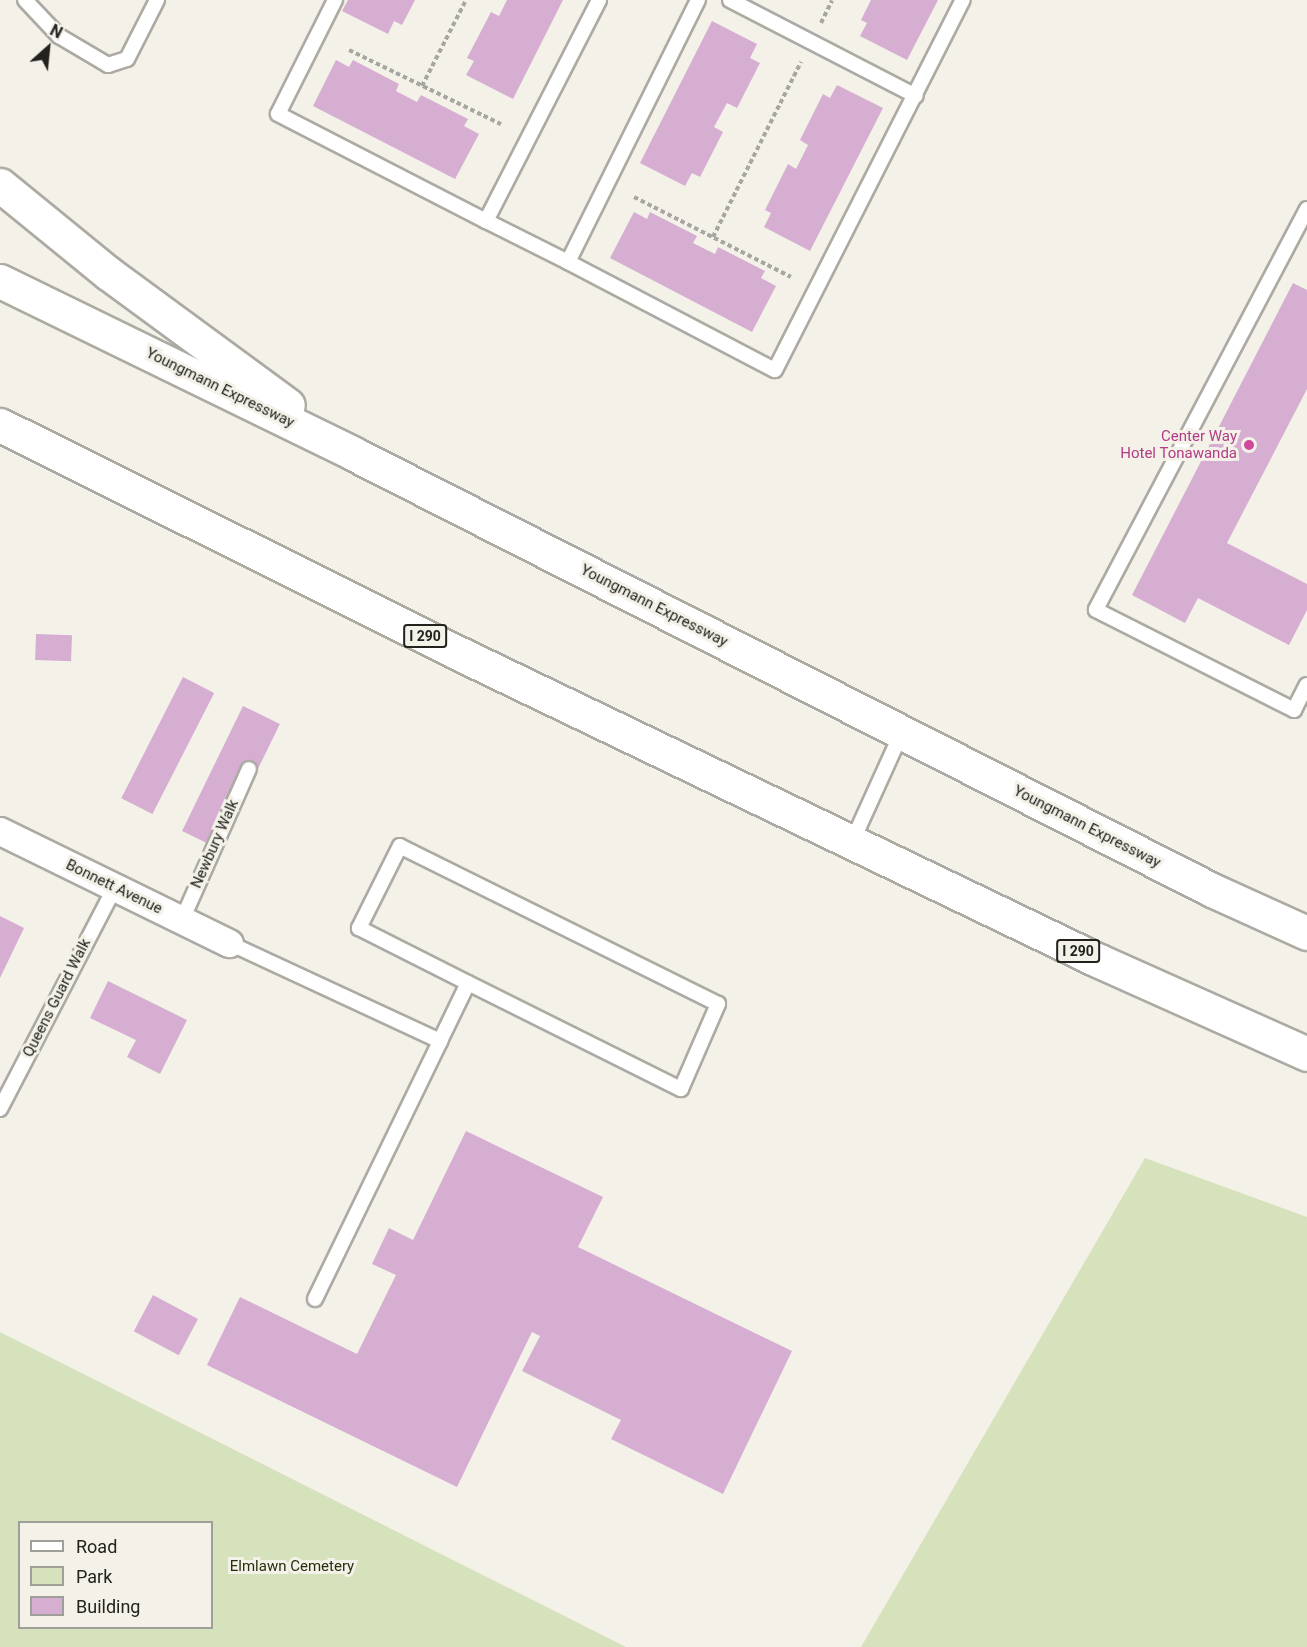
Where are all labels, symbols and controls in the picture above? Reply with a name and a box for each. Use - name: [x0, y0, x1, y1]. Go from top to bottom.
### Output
- north arrow: [18, 18, 78, 78]
- text: N: [47, 20, 66, 43]
- street label: Youngmann Expressway: [143, 344, 297, 432]
- place label: Center Way Hotel Tonawanda: [1120, 427, 1237, 462]
- marker: Center Way Hotel Tonawanda: [1242, 438, 1256, 452]
- street label: Youngmann Expressway: [577, 561, 731, 651]
- road number: I 290: [402, 625, 448, 647]
- street label: Youngmann Expressway: [1010, 782, 1164, 872]
- street label: Newbury Walk: [187, 797, 243, 891]
- street label: Bonnett Avenue: [63, 856, 165, 918]
- street label: Queens Guard Walk: [19, 936, 95, 1060]
- road number: I 290: [1056, 940, 1100, 962]
- legend: [18, 1521, 213, 1629]
- text: Road: [76, 1536, 117, 1557]
- park label: Elmlawn Cemetery: [230, 1558, 354, 1576]
- text: Park: [76, 1566, 112, 1587]
- text: Building: [76, 1596, 140, 1617]

